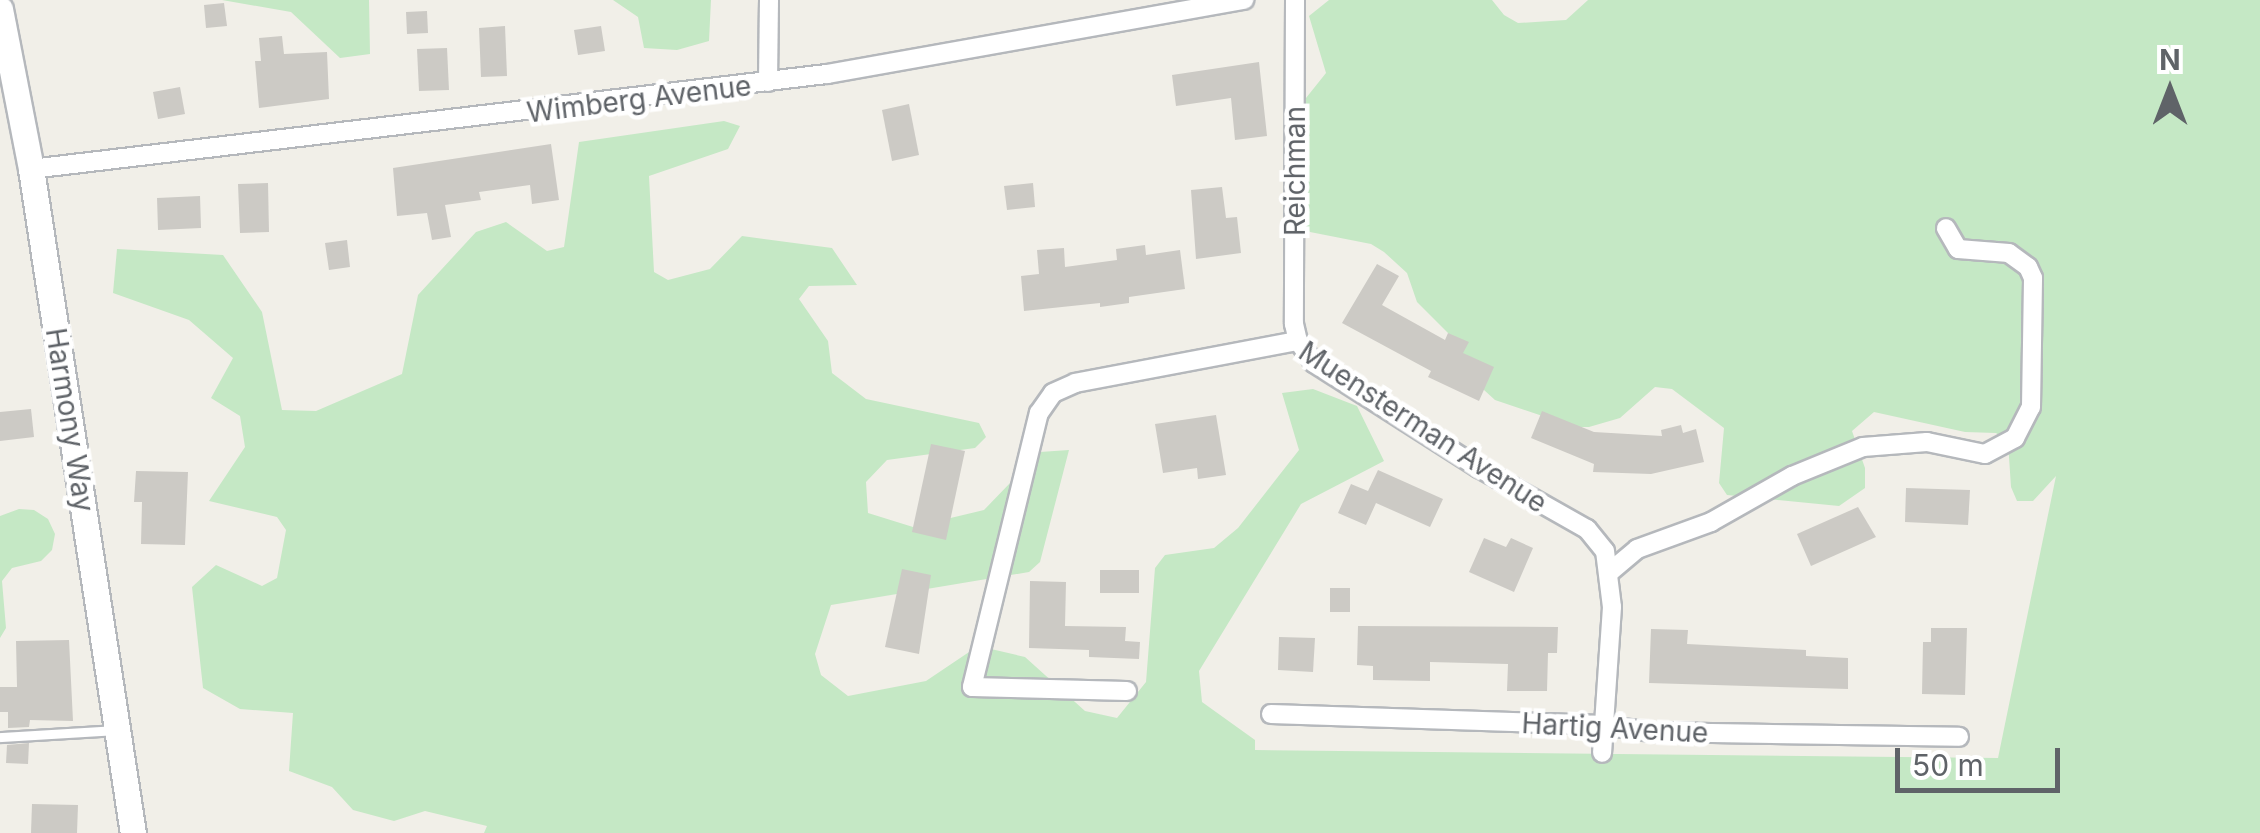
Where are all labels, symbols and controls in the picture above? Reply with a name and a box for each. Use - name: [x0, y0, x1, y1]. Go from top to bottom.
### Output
- north arrow: [2120, 40, 2220, 140]
- text: N: [2159, 43, 2181, 77]
- street label: Wimberg Avenue: [525, 69, 753, 129]
- street label: Reichman: [1278, 106, 1312, 236]
- street label: Harmony Way: [39, 326, 101, 514]
- street label: Muensterman Avenue: [1293, 334, 1553, 520]
- street label: Hartig Avenue: [1521, 706, 1709, 750]
- scale bar: [1900, 728, 2065, 790]
- text: 50 m: [1912, 747, 1984, 783]

